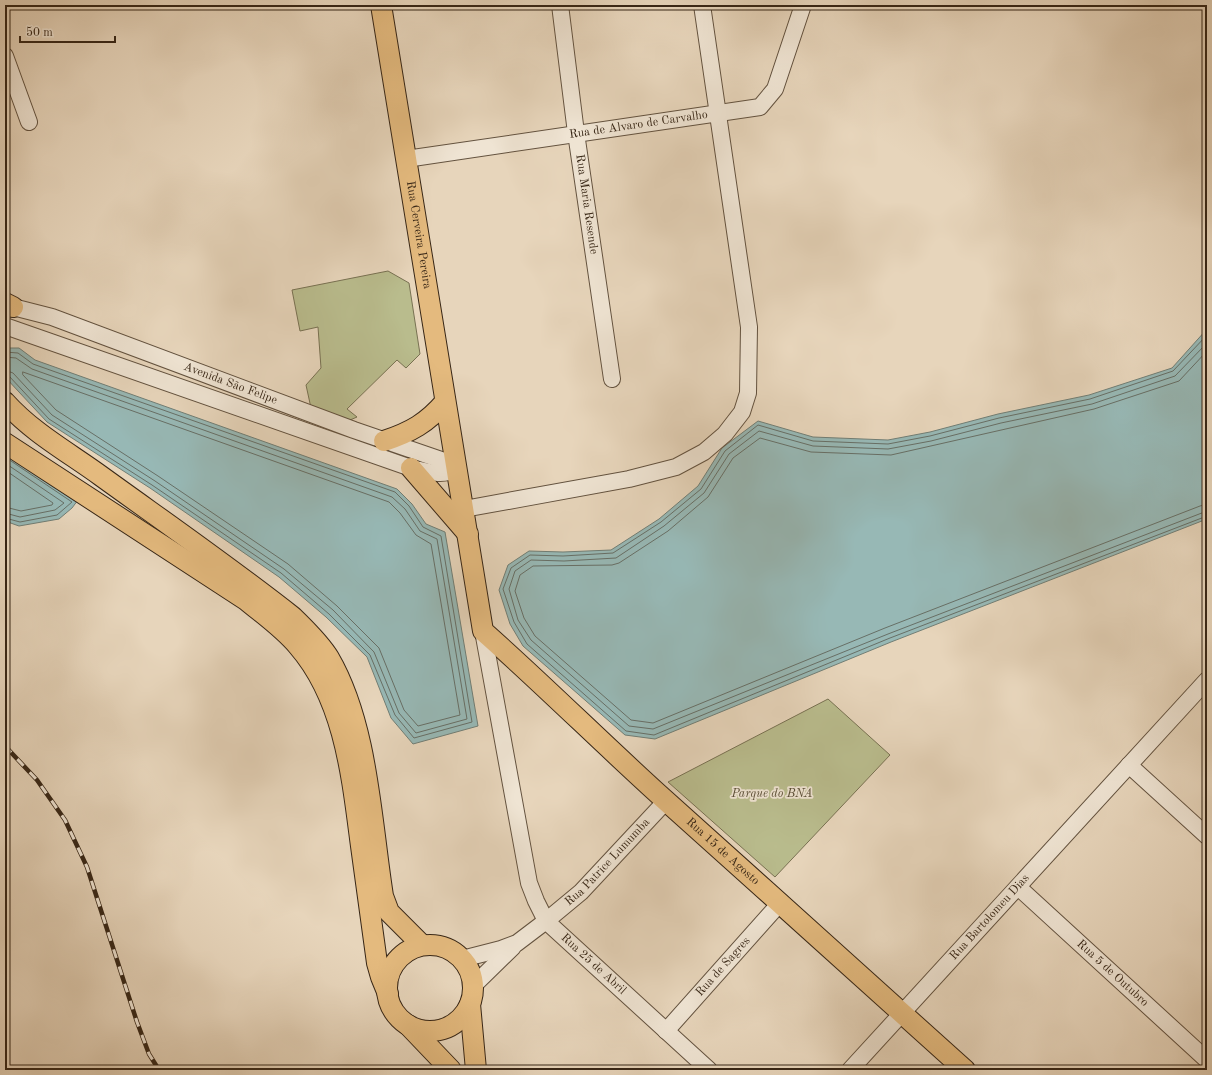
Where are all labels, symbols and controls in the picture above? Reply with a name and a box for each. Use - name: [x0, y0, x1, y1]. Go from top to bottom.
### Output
- scale bar: [20, 18, 115, 44]
- text: 50 m: [26, 26, 53, 39]
- street label: Rua de Alvaro de Carvalho: [568, 109, 709, 141]
- street label: Rua Maria Resende: [573, 153, 600, 256]
- street label: Rua Cerveira Pereira: [404, 180, 433, 290]
- street label: Avenida São Felipe: [182, 361, 279, 407]
- park label: Parque do BNA: [731, 788, 812, 800]
- street label: Rua Patrice Lumumba: [563, 816, 652, 908]
- street label: Rua 15 de Agosto: [684, 816, 761, 888]
- street label: Rua Bartolomeu Dias: [948, 872, 1032, 962]
- street label: Rua 25 de Abril: [558, 932, 628, 997]
- street label: Rua de Sagres: [694, 935, 753, 999]
- street label: Rua 5 de Outubro: [1074, 938, 1151, 1009]

